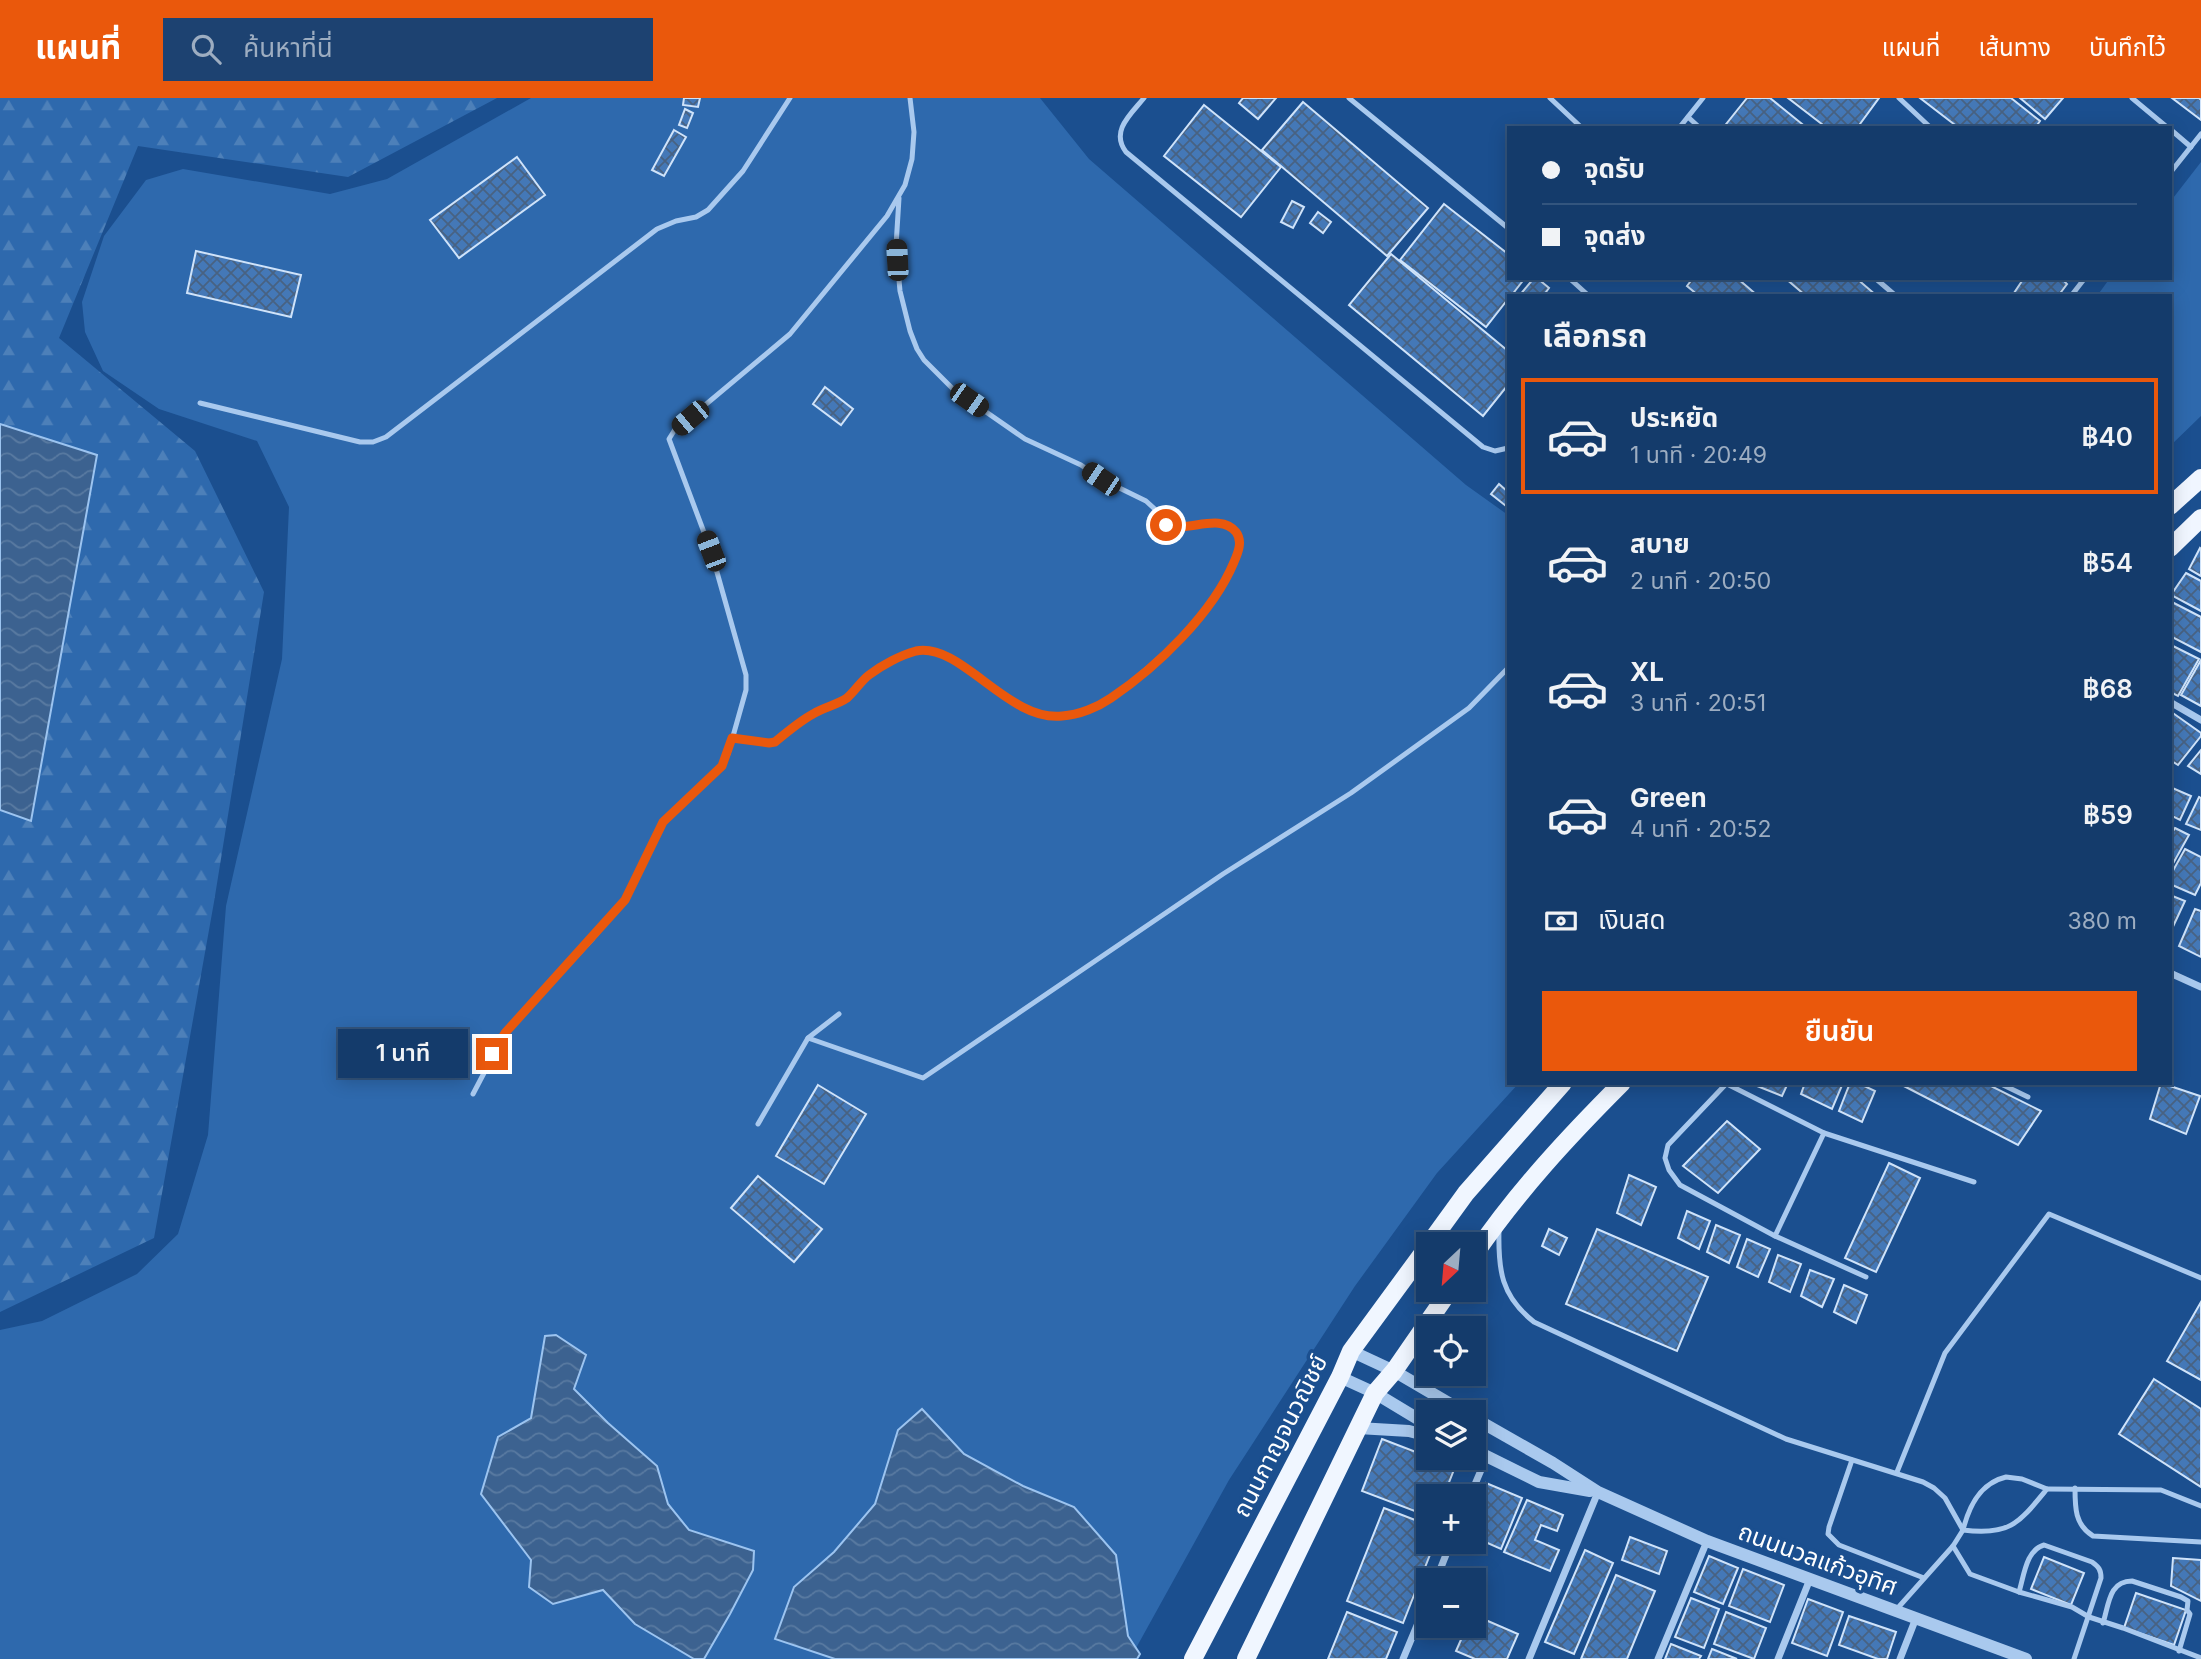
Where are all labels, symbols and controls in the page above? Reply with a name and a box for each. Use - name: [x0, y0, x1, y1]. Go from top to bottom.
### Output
- search box: [163, 18, 653, 81]
- text: แผนที่: [35, 27, 121, 67]
- icon: search: [187, 30, 225, 68]
- text: ค้นหาที่นี่: [243, 32, 333, 63]
- text: แผนที่: [1882, 33, 1940, 62]
- text: เส้นทาง: [1978, 33, 2051, 62]
- text: บันทึกไว้: [2089, 33, 2166, 62]
- text: จุดรับ: [1584, 153, 1645, 184]
- text: จุดส่ง: [1584, 220, 1646, 251]
- car: [886, 238, 909, 282]
- text: เลือกรถ: [1542, 316, 1647, 355]
- car: [946, 379, 993, 421]
- car: [668, 396, 713, 440]
- text: ประหยัด: [1630, 402, 1718, 433]
- icon: car: [1546, 405, 1609, 468]
- text: ฿40: [2081, 421, 2133, 452]
- text: 1 นาที · 20:49: [1630, 441, 1767, 469]
- car: [1078, 459, 1125, 499]
- route start: [1150, 509, 1182, 541]
- car: [694, 528, 729, 574]
- text: สบาย: [1630, 528, 1690, 559]
- icon: car: [1546, 531, 1609, 594]
- text: ฿54: [2082, 547, 2133, 578]
- text: 2 นาที · 20:50: [1630, 567, 1771, 595]
- text: XL: [1630, 656, 1664, 687]
- icon: car: [1546, 657, 1609, 720]
- text: ฿68: [2083, 673, 2133, 704]
- text: 3 นาที · 20:51: [1630, 689, 1766, 717]
- text: Green: [1630, 782, 1707, 813]
- icon: car: [1546, 783, 1609, 846]
- text: ฿59: [2083, 799, 2133, 830]
- text: 4 นาที · 20:52: [1630, 815, 1772, 843]
- icon: cash: [1542, 902, 1580, 940]
- text: เงินสด: [1598, 904, 1665, 935]
- text: 380 m: [2067, 907, 2137, 935]
- button: ยืนยัน: [1542, 991, 2137, 1071]
- callout: 1 นาที: [338, 1030, 468, 1079]
- route end: [476, 1038, 508, 1070]
- text: 1 นาที: [376, 1039, 430, 1067]
- north arrow: [1416, 1232, 1486, 1302]
- map controls: [1416, 1232, 1486, 1638]
- button: locate: [1416, 1316, 1486, 1386]
- street label: ถนนกาญจนวณิชย์: [1227, 1350, 1333, 1522]
- button: layers: [1416, 1400, 1486, 1470]
- button: +: [1416, 1484, 1486, 1554]
- street label: ถนนนวลแก้วอุทิศ: [1734, 1517, 1902, 1602]
- button: −: [1416, 1568, 1486, 1638]

